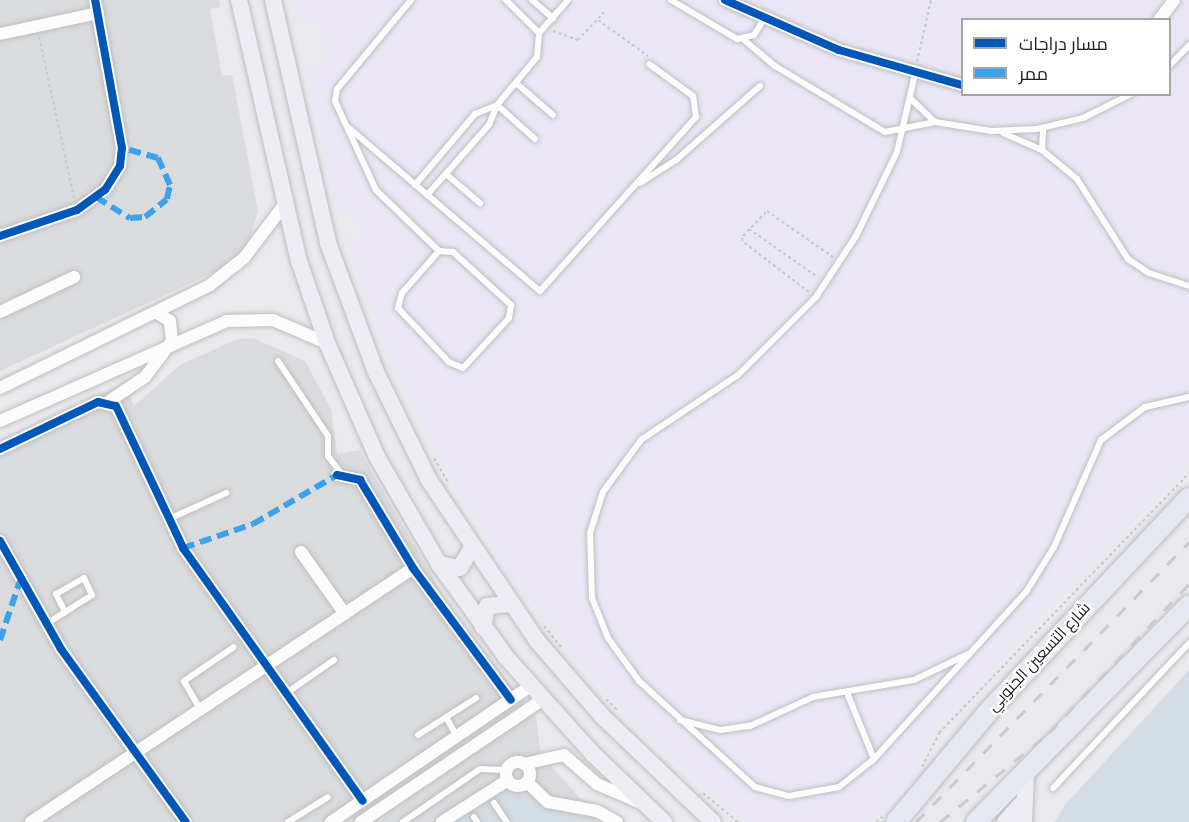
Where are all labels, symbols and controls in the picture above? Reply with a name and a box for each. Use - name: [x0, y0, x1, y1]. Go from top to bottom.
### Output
- legend: [961, 18, 1171, 96]
- text: مسار دراجات: [1019, 33, 1108, 55]
- text: ممر: [1019, 63, 1048, 85]
- street label: شارع التسعين الجنوبي: [984, 599, 1094, 715]

